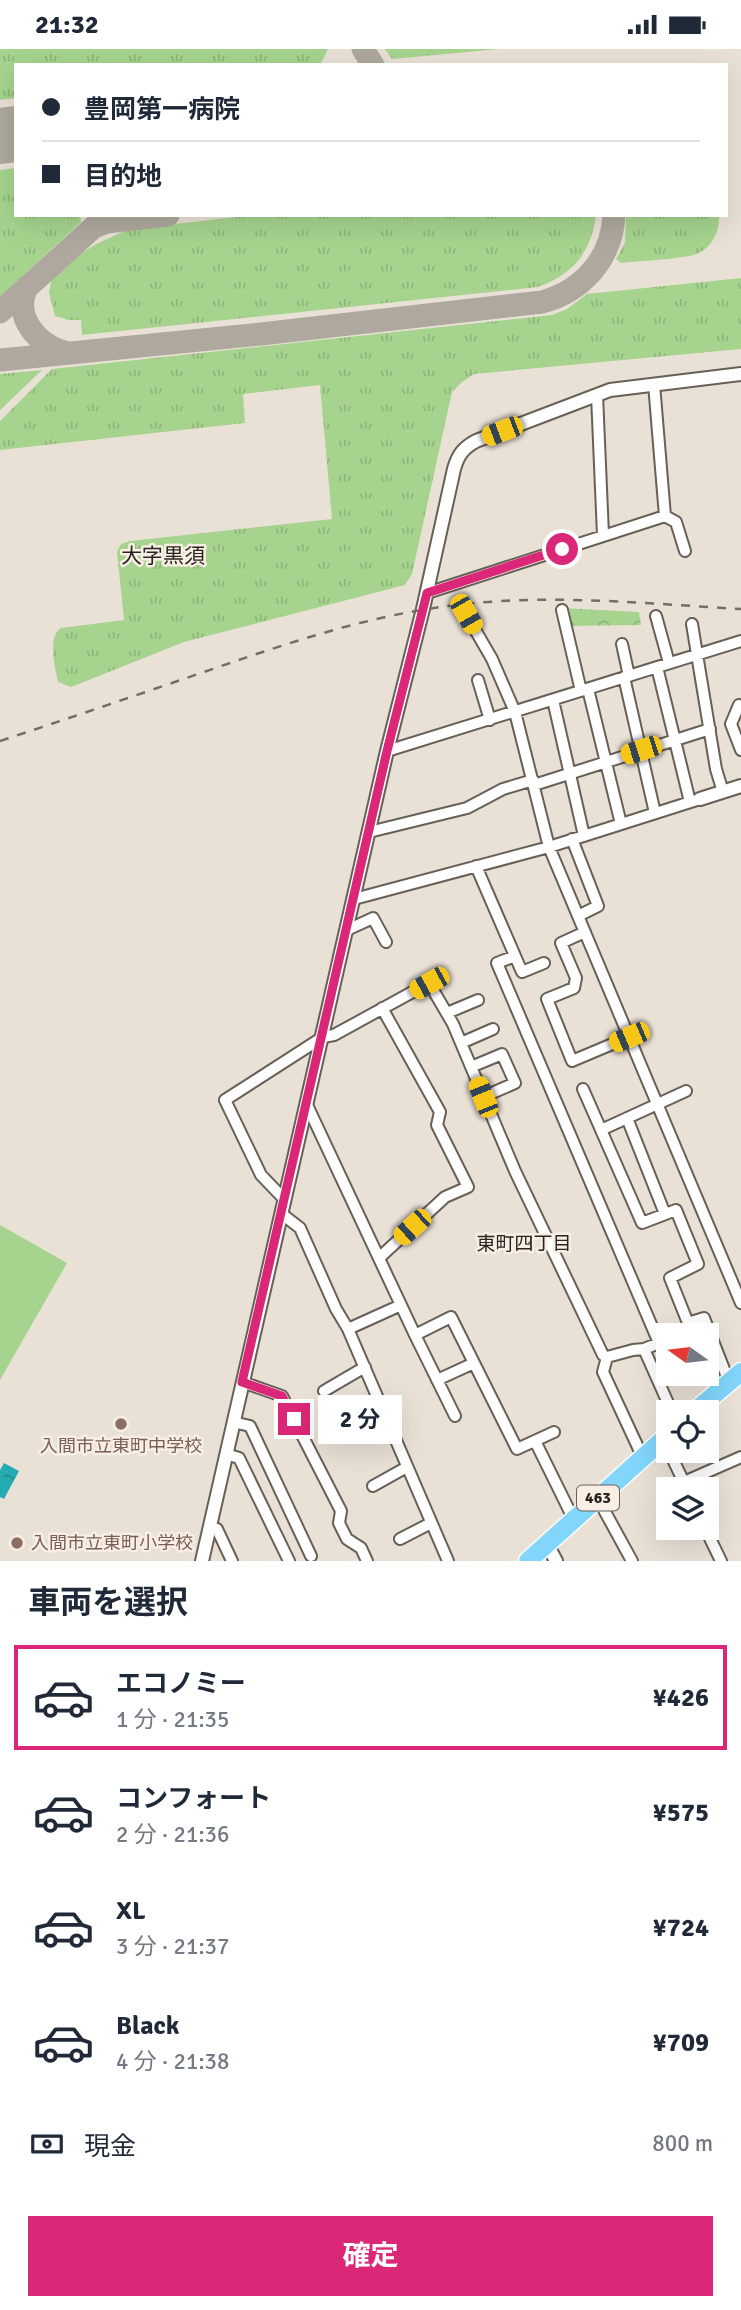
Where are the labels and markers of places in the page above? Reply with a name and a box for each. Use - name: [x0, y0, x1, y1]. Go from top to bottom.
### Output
- marker: 入間市立東町中学校: [113, 1416, 129, 1432]
- place label: 入間市立東町中学校: [40, 1435, 202, 1457]
- place label: 入間市立東町小学校: [31, 1532, 193, 1554]
- marker: 入間市立東町小学校: [9, 1535, 25, 1551]

